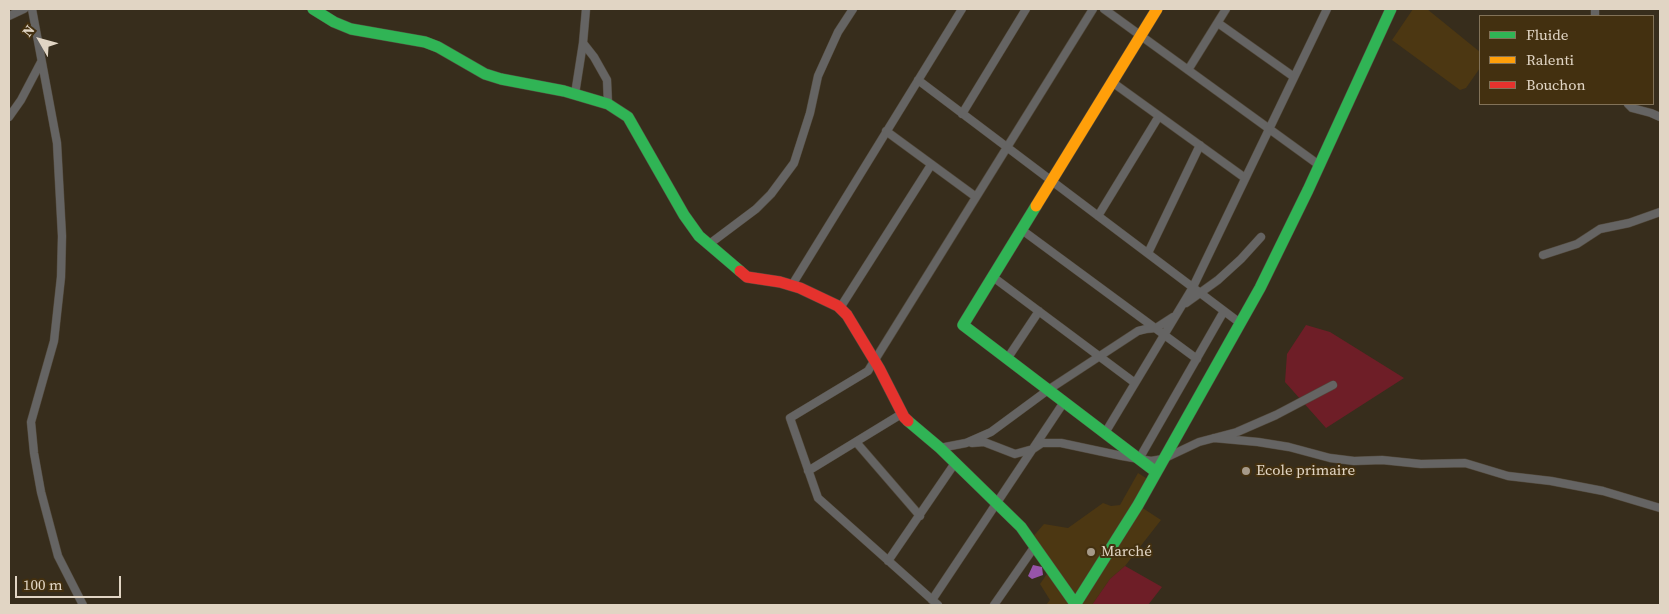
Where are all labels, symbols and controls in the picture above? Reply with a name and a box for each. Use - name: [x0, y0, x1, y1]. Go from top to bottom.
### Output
- north arrow: [15, 15, 65, 65]
- legend: [1479, 15, 1654, 105]
- text: N: [17, 21, 39, 41]
- text: Fluide: [1526, 24, 1568, 45]
- text: Ralenti: [1526, 49, 1574, 70]
- text: Bouchon: [1526, 74, 1586, 95]
- place label: Ecole primaire: [1256, 462, 1355, 480]
- marker: Ecole primaire: [1240, 465, 1252, 477]
- place label: Marché: [1101, 543, 1152, 561]
- marker: Marché: [1085, 546, 1097, 558]
- scale bar: [18, 566, 124, 598]
- text: 100 m: [23, 574, 63, 595]

